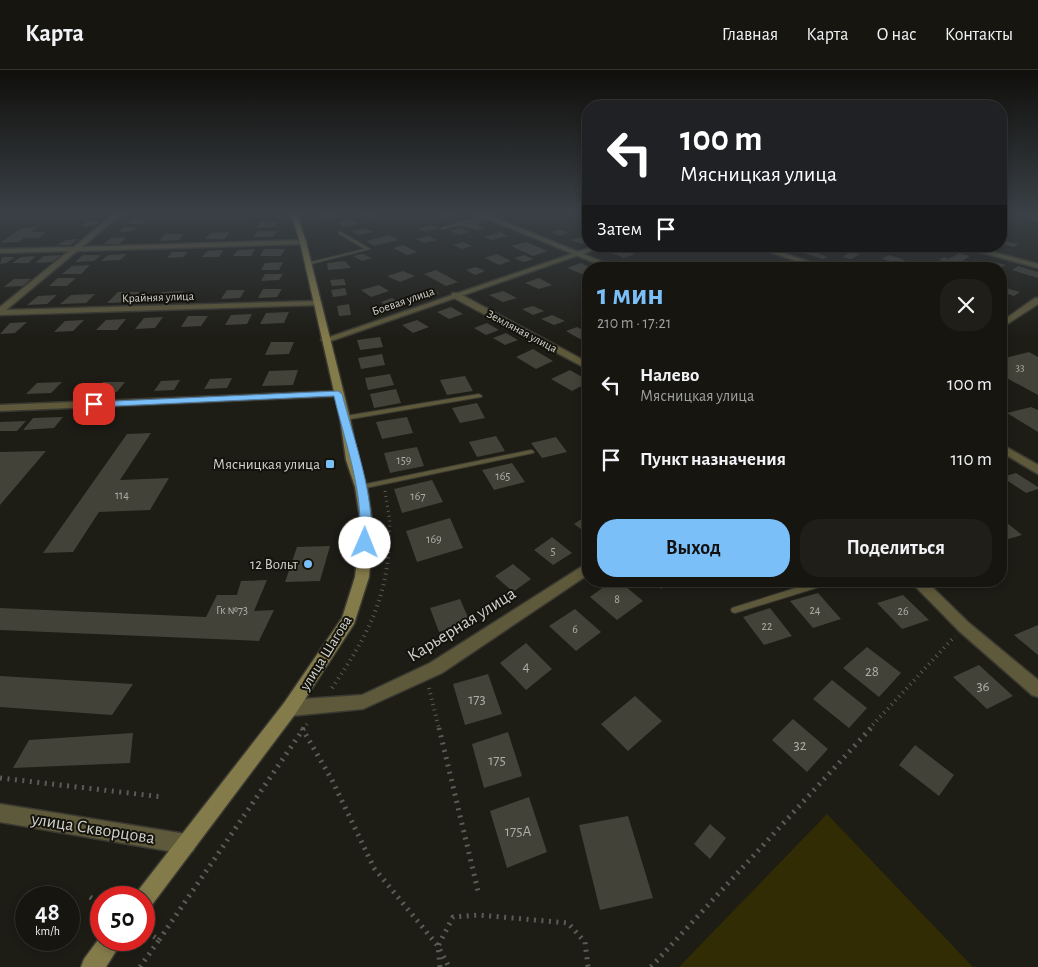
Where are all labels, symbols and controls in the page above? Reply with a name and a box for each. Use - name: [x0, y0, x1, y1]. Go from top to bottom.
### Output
- text: Карта: [25, 22, 84, 46]
- text: Главная: [722, 26, 778, 44]
- text: Карта: [806, 26, 848, 44]
- text: О нас: [876, 26, 917, 44]
- text: Контакты: [945, 26, 1013, 44]
- icon: left: [597, 120, 662, 185]
- text: 100 m: [680, 122, 763, 157]
- text: Мясницкая улица: [680, 163, 837, 185]
- icon: arrive: [652, 215, 680, 243]
- text: Затем: [597, 220, 642, 239]
- button: close: [940, 279, 992, 331]
- text: 1 мин: [597, 280, 664, 310]
- street label: Боевая улица: [370, 285, 437, 318]
- street label: Крайняя улица: [122, 290, 195, 305]
- street label: Земляная улица: [484, 307, 560, 356]
- text: 210 m · 17:21: [597, 315, 671, 331]
- house number: 33: [1015, 362, 1025, 373]
- text: Налево: [640, 366, 699, 385]
- icon: left: [597, 371, 625, 399]
- text: 100 m: [947, 375, 992, 394]
- pin: [73, 383, 115, 425]
- text: Мясницкая улица: [640, 388, 754, 404]
- icon: arrive: [80, 390, 108, 418]
- icon: arrive: [597, 446, 625, 474]
- text: Пункт назначения: [640, 450, 786, 469]
- text: 110 m: [951, 450, 992, 469]
- house number: 159: [397, 454, 412, 466]
- place label: Мясницкая улица: [213, 457, 320, 472]
- marker: Мясницкая улица: [324, 458, 336, 470]
- house number: 165: [496, 470, 510, 482]
- house number: 114: [115, 489, 129, 501]
- house number: 167: [411, 490, 425, 502]
- position arrow: [338, 516, 390, 568]
- button: Выход: [597, 519, 790, 577]
- button: Поделиться: [800, 519, 992, 577]
- house number: 169: [426, 533, 442, 545]
- house number: 5: [550, 545, 556, 557]
- place label: 12 Вольт: [250, 557, 299, 572]
- marker: 12 Вольт: [302, 558, 314, 570]
- street label: Карьерная улица: [405, 584, 519, 666]
- house number: 8: [614, 593, 620, 605]
- house number: Гк №73: [216, 604, 248, 616]
- house number: 24: [809, 604, 821, 616]
- house number: 26: [897, 605, 909, 617]
- street label: улица Шагова: [297, 613, 355, 694]
- house number: 22: [762, 620, 773, 632]
- house number: 6: [572, 623, 578, 635]
- house number: 4: [522, 659, 530, 674]
- house number: 28: [865, 664, 879, 679]
- house number: 36: [976, 679, 990, 694]
- house number: 173: [468, 692, 486, 707]
- house number: 32: [793, 738, 807, 753]
- house number: 175: [488, 753, 506, 768]
- street label: улица Скворцова: [29, 810, 156, 848]
- house number: 175А: [505, 824, 531, 839]
- speed limit sign: 50: [90, 886, 155, 951]
- text: 48: [35, 900, 60, 925]
- text: km/h: [35, 925, 60, 937]

